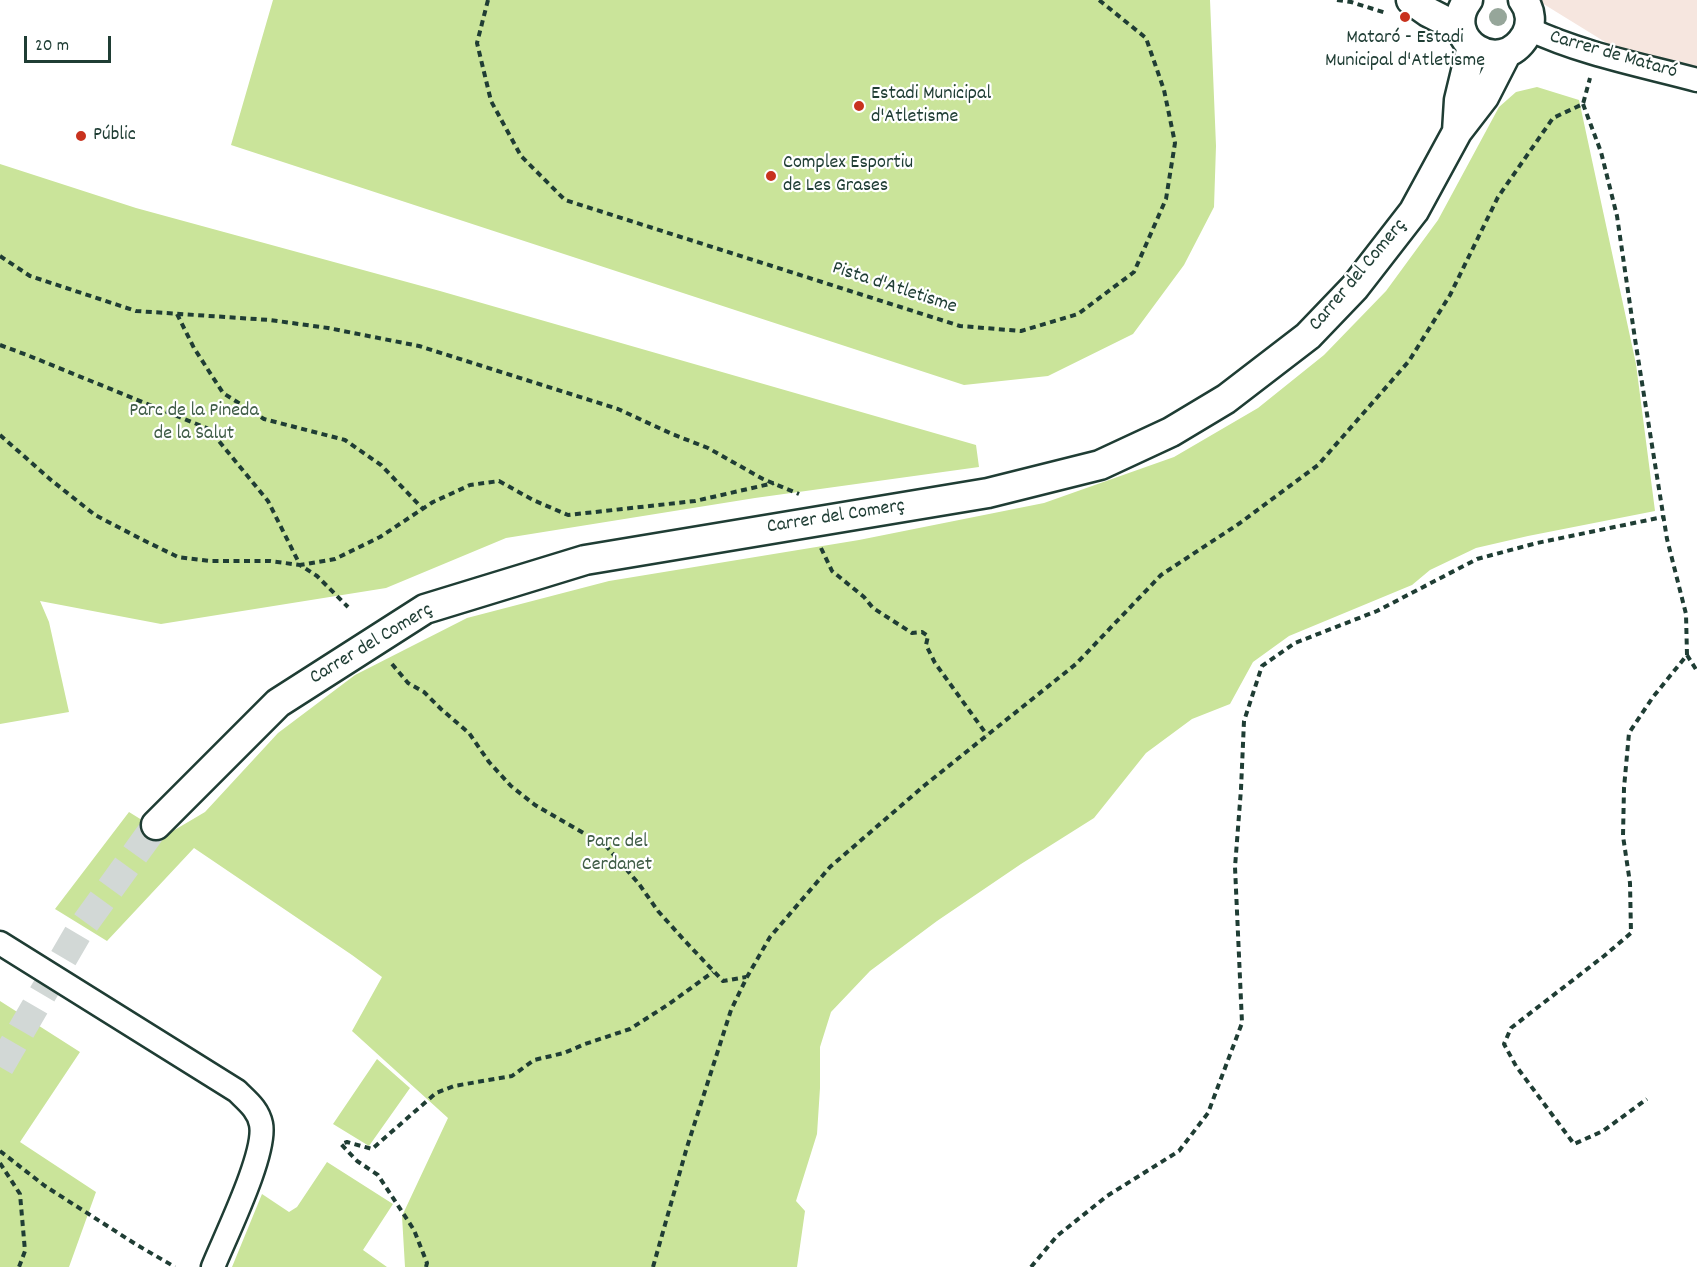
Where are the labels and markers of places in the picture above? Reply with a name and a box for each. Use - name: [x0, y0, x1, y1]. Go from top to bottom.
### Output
- marker: Mataró - Estadi Municipal d'Atletisme: [1398, 10, 1412, 24]
- place label: Mataró - Estadi Municipal d'Atletisme: [1325, 27, 1485, 74]
- place label: Estadi Municipal d'Atletisme: [871, 83, 991, 130]
- marker: Estadi Municipal d'Atletisme: [852, 99, 866, 113]
- place label: Públic: [93, 124, 136, 148]
- marker: Públic: [74, 129, 88, 143]
- place label: Complex Esportiu de Les Grases: [783, 152, 913, 199]
- marker: Complex Esportiu de Les Grases: [764, 169, 778, 183]

